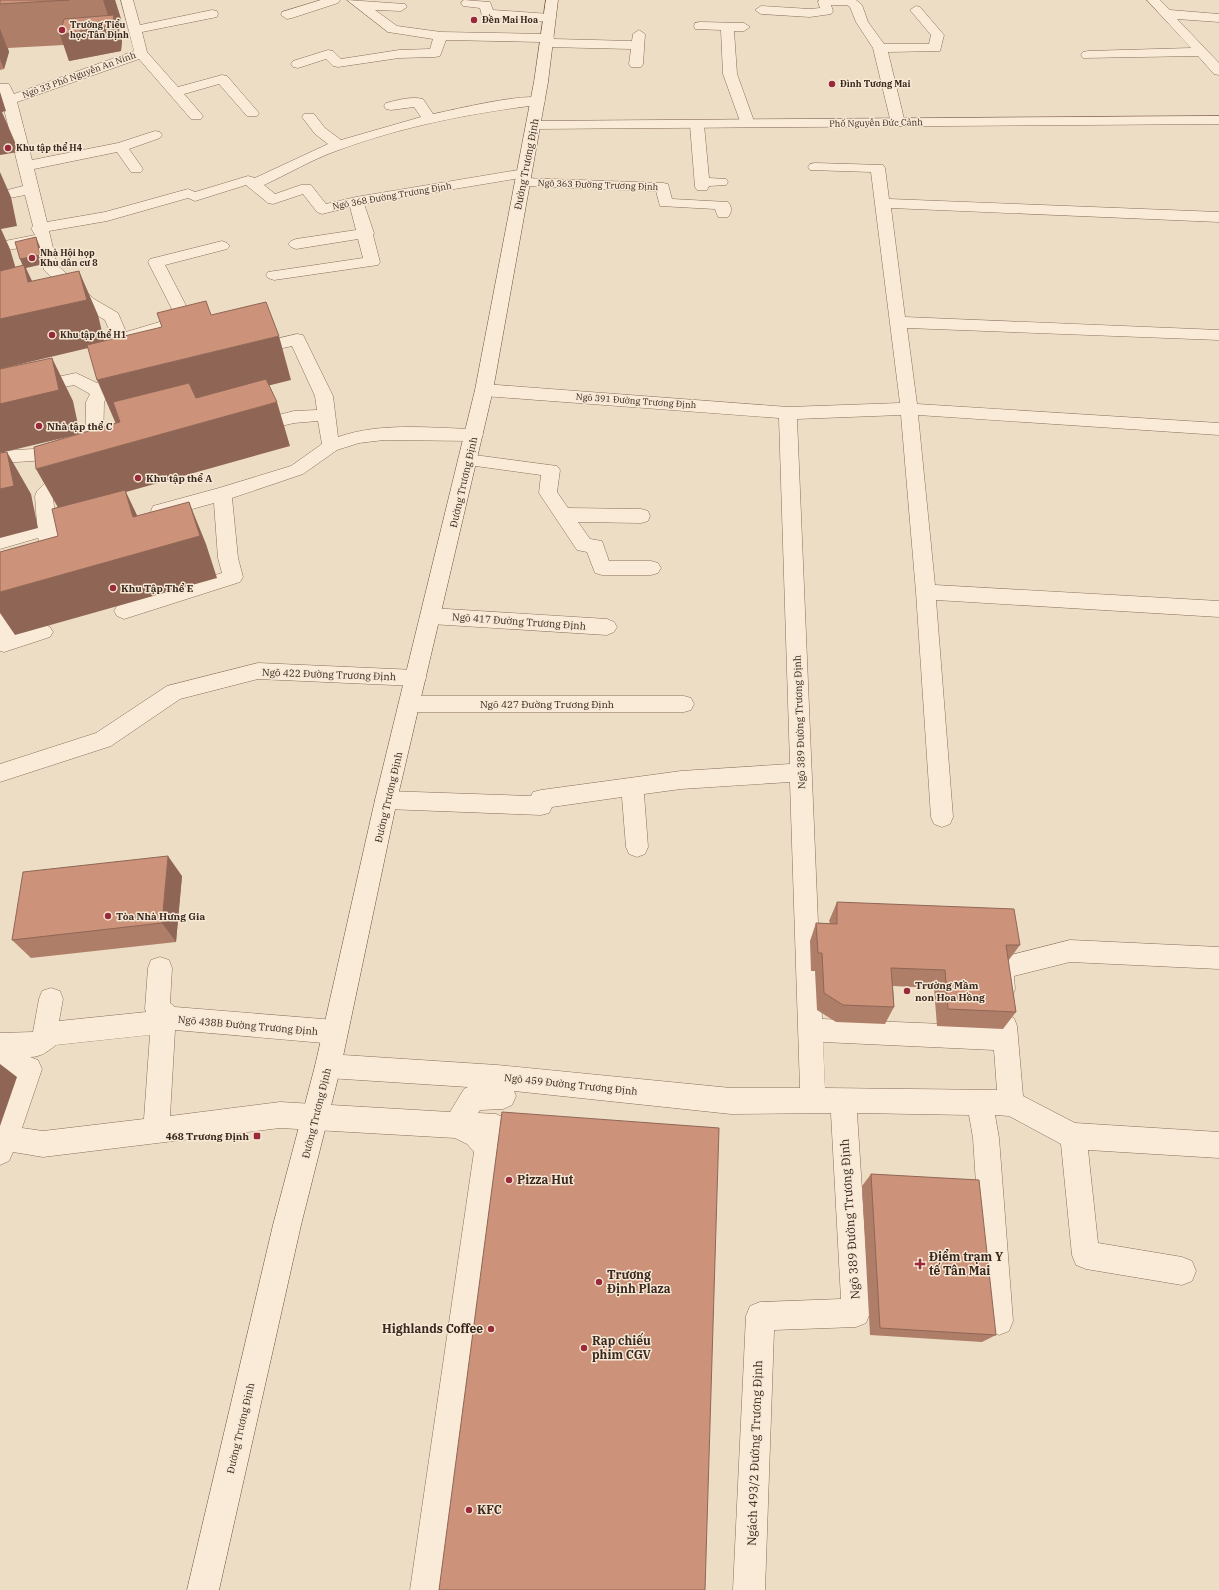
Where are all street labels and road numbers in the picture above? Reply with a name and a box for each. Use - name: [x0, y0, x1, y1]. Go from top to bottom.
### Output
- street label: Ngõ 33 Phố Nguyễn An Ninh: [21, 49, 137, 100]
- street label: Phố Nguyễn Đức Cảnh: [829, 116, 923, 129]
- street label: Đường Trương Định: [511, 117, 542, 211]
- street label: Ngõ 363 Đường Trương Định: [537, 177, 659, 192]
- street label: Ngõ 368 Đường Trương Định: [332, 180, 453, 211]
- street label: Ngõ 391 Đường Trương Định: [575, 391, 697, 410]
- street label: Đường Trương Định: [447, 435, 480, 529]
- street label: Ngõ 417 Đường Trương Định: [452, 610, 586, 633]
- street label: Ngõ 389 Đường Trương Định: [791, 655, 808, 789]
- street label: Ngõ 422 Đường Trương Định: [262, 666, 396, 683]
- street label: Ngõ 427 Đường Trương Định: [480, 698, 614, 711]
- street label: Đường Trương Định: [372, 750, 405, 844]
- street label: Ngõ 438B Đường Trương Định: [177, 1013, 319, 1038]
- street label: Đường Trương Định: [299, 1066, 334, 1160]
- street label: Ngõ 459 Đường Trương Định: [504, 1071, 638, 1098]
- street label: Ngõ 389 Đường Trương Định: [836, 1138, 863, 1300]
- street label: Ngách 493/2 Đường Trương Định: [744, 1359, 765, 1546]
- street label: Đường Trương Định: [224, 1381, 257, 1475]

